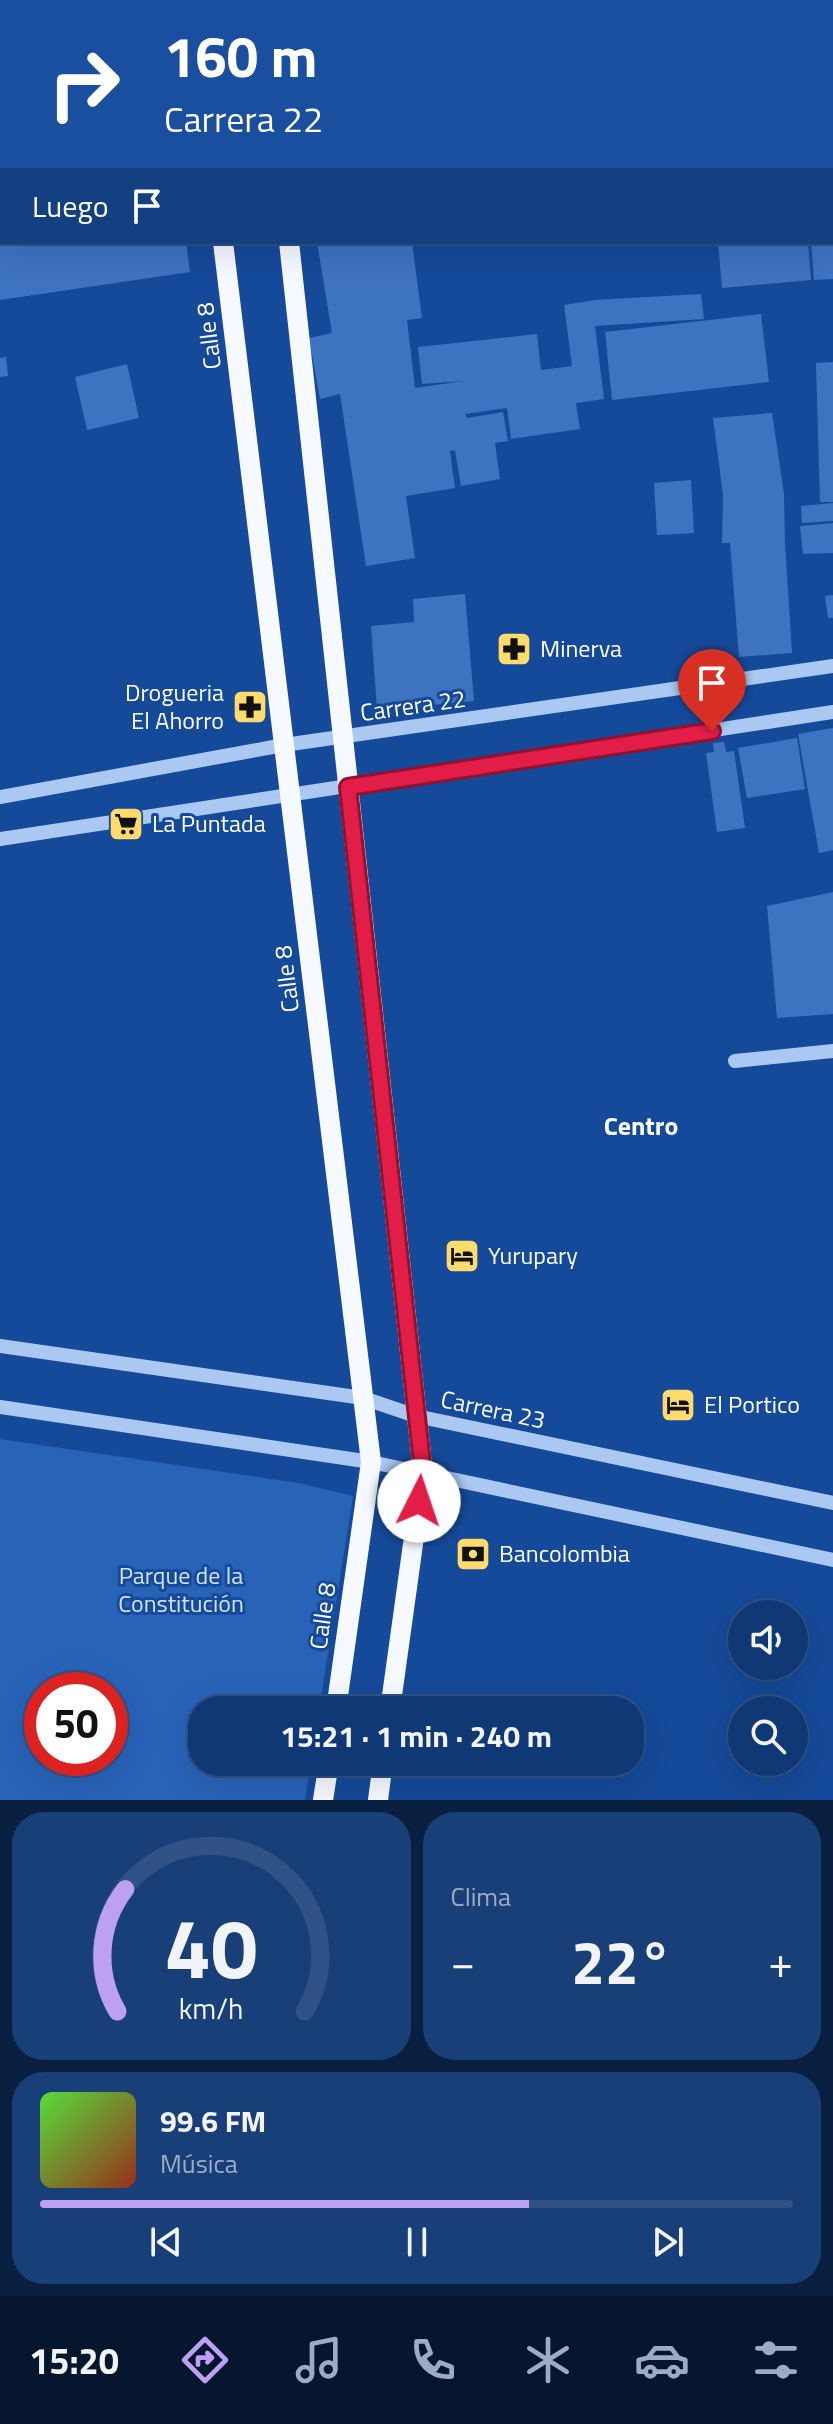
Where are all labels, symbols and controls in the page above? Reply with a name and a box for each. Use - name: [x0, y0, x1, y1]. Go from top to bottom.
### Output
- text: 160 m: [164, 14, 317, 99]
- icon: right: [32, 32, 136, 136]
- text: Carrera 22: [164, 91, 323, 146]
- text: Luego: [32, 183, 109, 229]
- icon: arrive: [125, 184, 169, 228]
- street label: Calle 8: [186, 301, 230, 372]
- pharmacy icon: Minerva: [495, 630, 533, 668]
- place label: Minerva: [540, 630, 622, 666]
- pin: [678, 649, 746, 731]
- icon: arrive: [690, 661, 734, 705]
- place label: Drogueria El Ahorro: [125, 674, 224, 738]
- street label: Carrera 22: [358, 680, 468, 730]
- pharmacy icon: Drogueria El Ahorro: [231, 688, 269, 726]
- supermarket icon: La Puntada: [107, 805, 145, 843]
- place label: La Puntada: [152, 805, 266, 841]
- street label: Calle 8: [264, 944, 308, 1015]
- district label: Centro: [604, 1106, 678, 1145]
- hotel icon: Yurupary: [443, 1237, 481, 1275]
- place label: Yurupary: [488, 1237, 578, 1273]
- street label: Carrera 23: [438, 1380, 549, 1438]
- hotel icon: El Portico: [659, 1386, 697, 1424]
- place label: El Portico: [704, 1386, 800, 1422]
- position arrow: [377, 1459, 461, 1543]
- bank icon: Bancolombia: [454, 1535, 492, 1573]
- place label: Bancolombia: [499, 1535, 630, 1571]
- park label: Parque de la Constitución: [118, 1557, 244, 1621]
- street label: Calle 8: [300, 1580, 344, 1652]
- map controls: [728, 1600, 808, 1776]
- button: sound: [728, 1600, 808, 1680]
- speed limit sign: 50: [24, 1672, 128, 1776]
- button: search: [728, 1696, 808, 1776]
- text: 15:21 · 1 min · 240 m: [280, 1713, 552, 1759]
- text: Clima: [451, 1877, 511, 1916]
- text: 40: [165, 1884, 258, 2010]
- text: 22°: [571, 1916, 672, 2007]
- text: −: [451, 1928, 475, 1995]
- text: +: [768, 1928, 793, 1995]
- text: km/h: [179, 1987, 244, 2030]
- text: 99.6 FM: [160, 2098, 266, 2144]
- text: Música: [160, 2144, 238, 2183]
- icon: previous: [144, 2220, 188, 2264]
- icon: pause: [395, 2220, 439, 2264]
- icon: next: [646, 2220, 690, 2264]
- icon: directions: [177, 2332, 233, 2388]
- icon: music: [291, 2332, 347, 2388]
- icon: phone: [405, 2332, 461, 2388]
- icon: climate: [520, 2332, 576, 2388]
- icon: car: [634, 2332, 690, 2388]
- icon: filters: [748, 2332, 804, 2388]
- text: 15:20: [29, 2333, 119, 2388]

